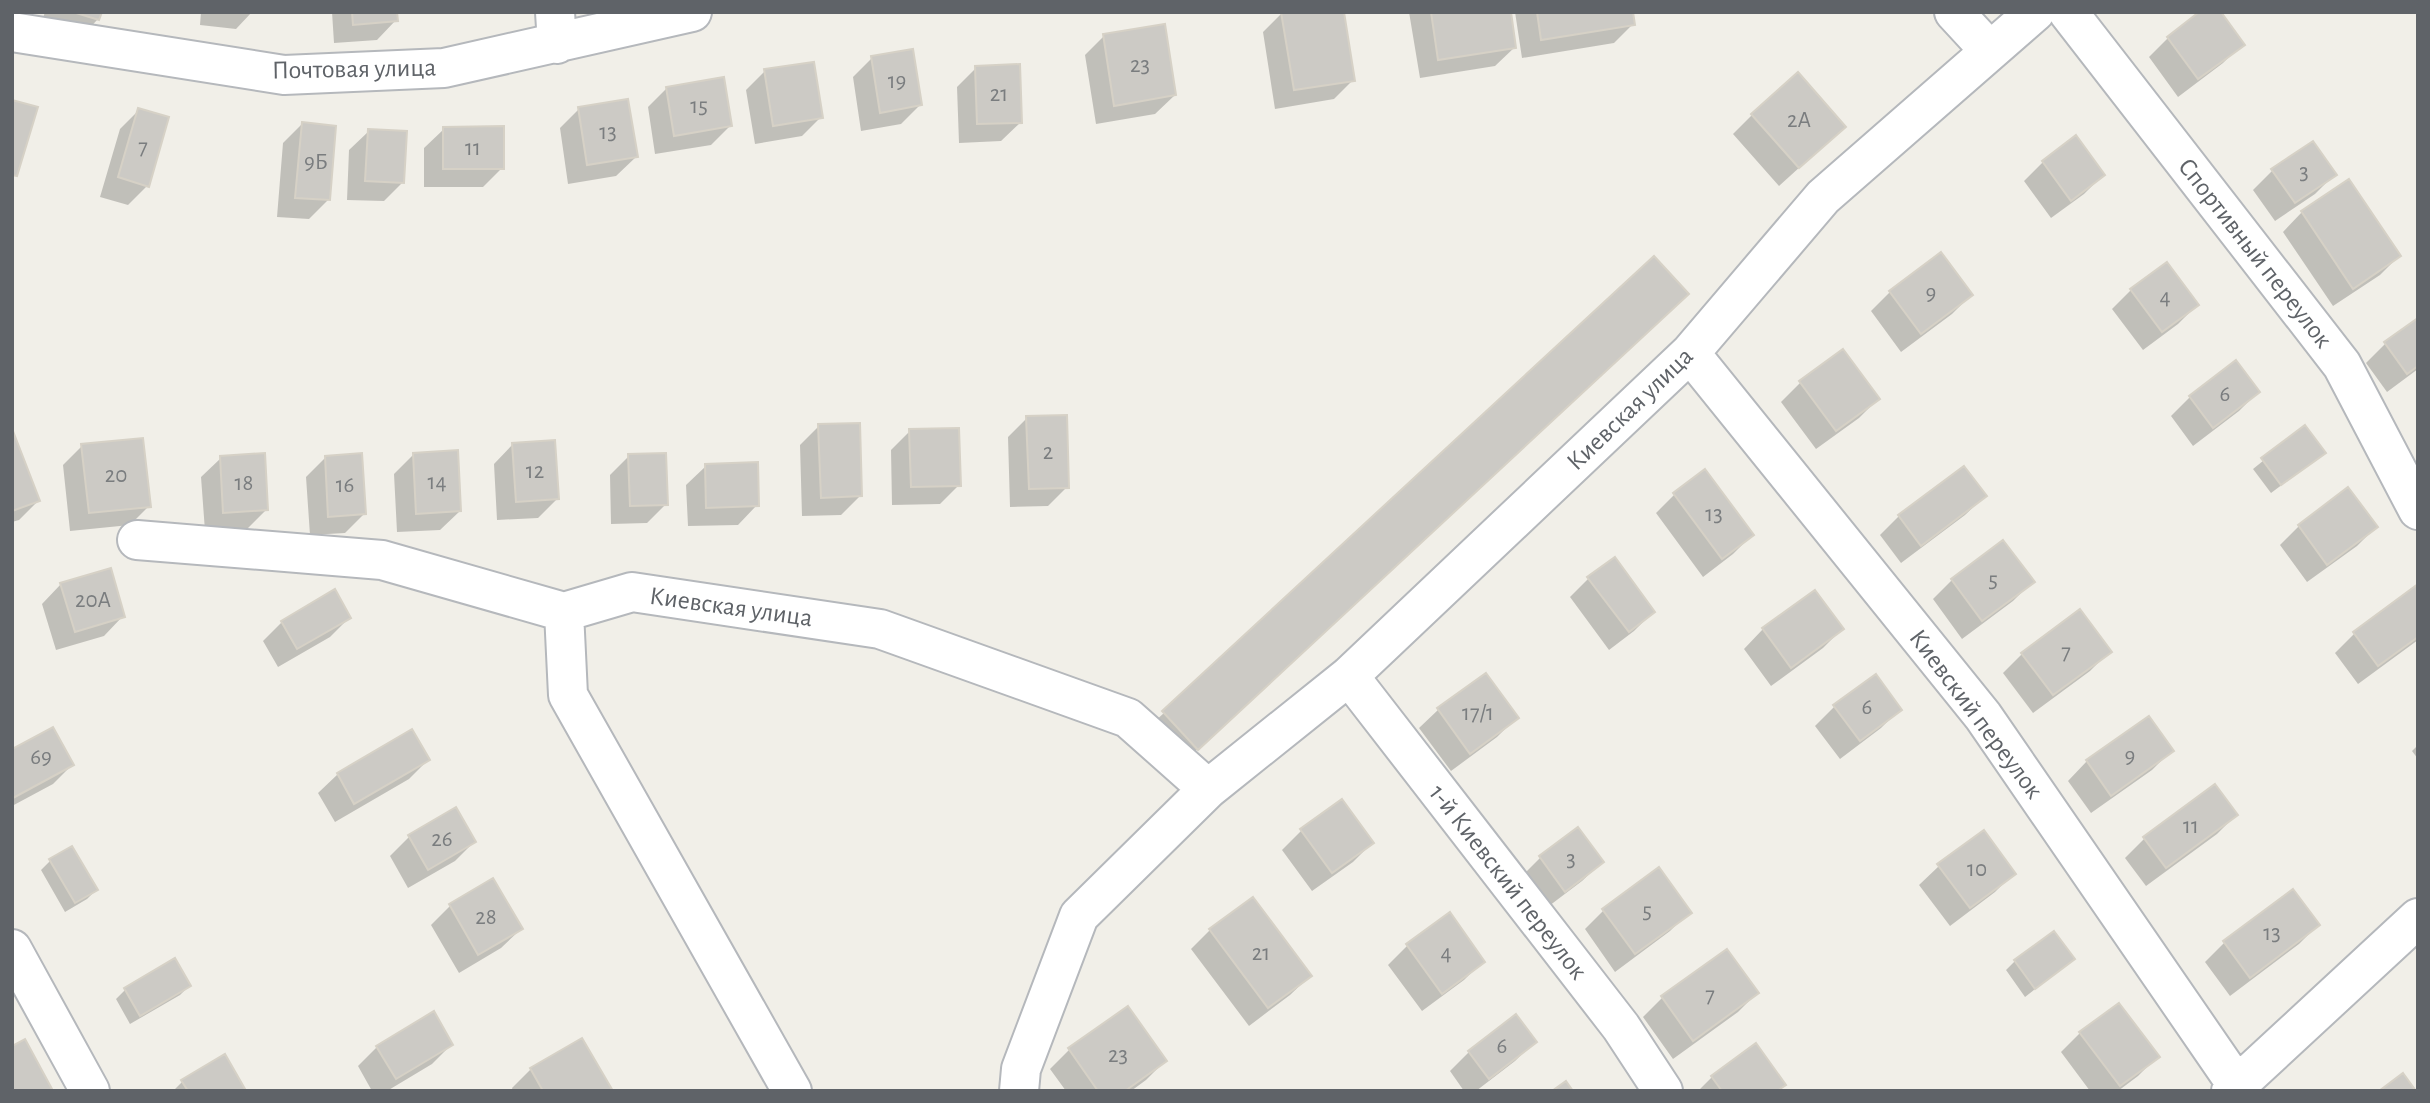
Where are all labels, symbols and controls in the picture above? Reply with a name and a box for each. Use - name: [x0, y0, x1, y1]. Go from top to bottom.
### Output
- house number: 23: [1130, 54, 1150, 77]
- street label: Почтовая улица: [272, 55, 437, 83]
- house number: 19: [888, 70, 906, 93]
- house number: 21: [990, 83, 1008, 106]
- house number: 15: [690, 95, 708, 118]
- house number: 2А: [1787, 109, 1811, 132]
- house number: 13: [599, 121, 617, 144]
- house number: 7: [138, 136, 148, 159]
- house number: 11: [465, 137, 481, 160]
- house number: 9Б: [304, 151, 328, 174]
- street label: Спортивный переулок: [2173, 153, 2337, 353]
- house number: 3: [2299, 161, 2309, 184]
- house number: 9: [1926, 282, 1936, 305]
- house number: 4: [2159, 286, 2171, 309]
- street label: Киевская улица: [1562, 343, 1698, 475]
- house number: 6: [2220, 383, 2230, 406]
- house number: 2: [1043, 441, 1053, 464]
- house number: 12: [526, 460, 544, 483]
- house number: 20: [105, 464, 127, 487]
- house number: 14: [428, 471, 446, 494]
- house number: 18: [235, 472, 253, 495]
- house number: 16: [336, 474, 354, 497]
- house number: 13: [1705, 503, 1723, 526]
- house number: 5: [1988, 569, 1998, 592]
- street label: Киевская улица: [648, 583, 814, 631]
- house number: 20А: [75, 589, 111, 612]
- street label: Киевский переулок: [1904, 625, 2048, 803]
- house number: 7: [2061, 641, 2071, 664]
- house number: 6: [1862, 696, 1872, 719]
- house number: 17/1: [1462, 702, 1494, 725]
- house number: 9: [2125, 745, 2135, 768]
- house number: 69: [30, 746, 52, 769]
- street label: 1-й Киевский переулок: [1424, 780, 1592, 984]
- house number: 11: [2183, 815, 2199, 838]
- house number: 26: [431, 828, 453, 851]
- house number: 3: [1566, 848, 1576, 871]
- house number: 10: [1967, 858, 1987, 881]
- house number: 5: [1642, 900, 1652, 923]
- house number: 28: [475, 906, 497, 929]
- house number: 13: [2263, 922, 2281, 945]
- house number: 21: [1252, 942, 1270, 965]
- house number: 4: [1440, 942, 1452, 965]
- house number: 7: [1705, 984, 1715, 1007]
- house number: 6: [1497, 1035, 1507, 1058]
- house number: 23: [1108, 1044, 1128, 1067]

